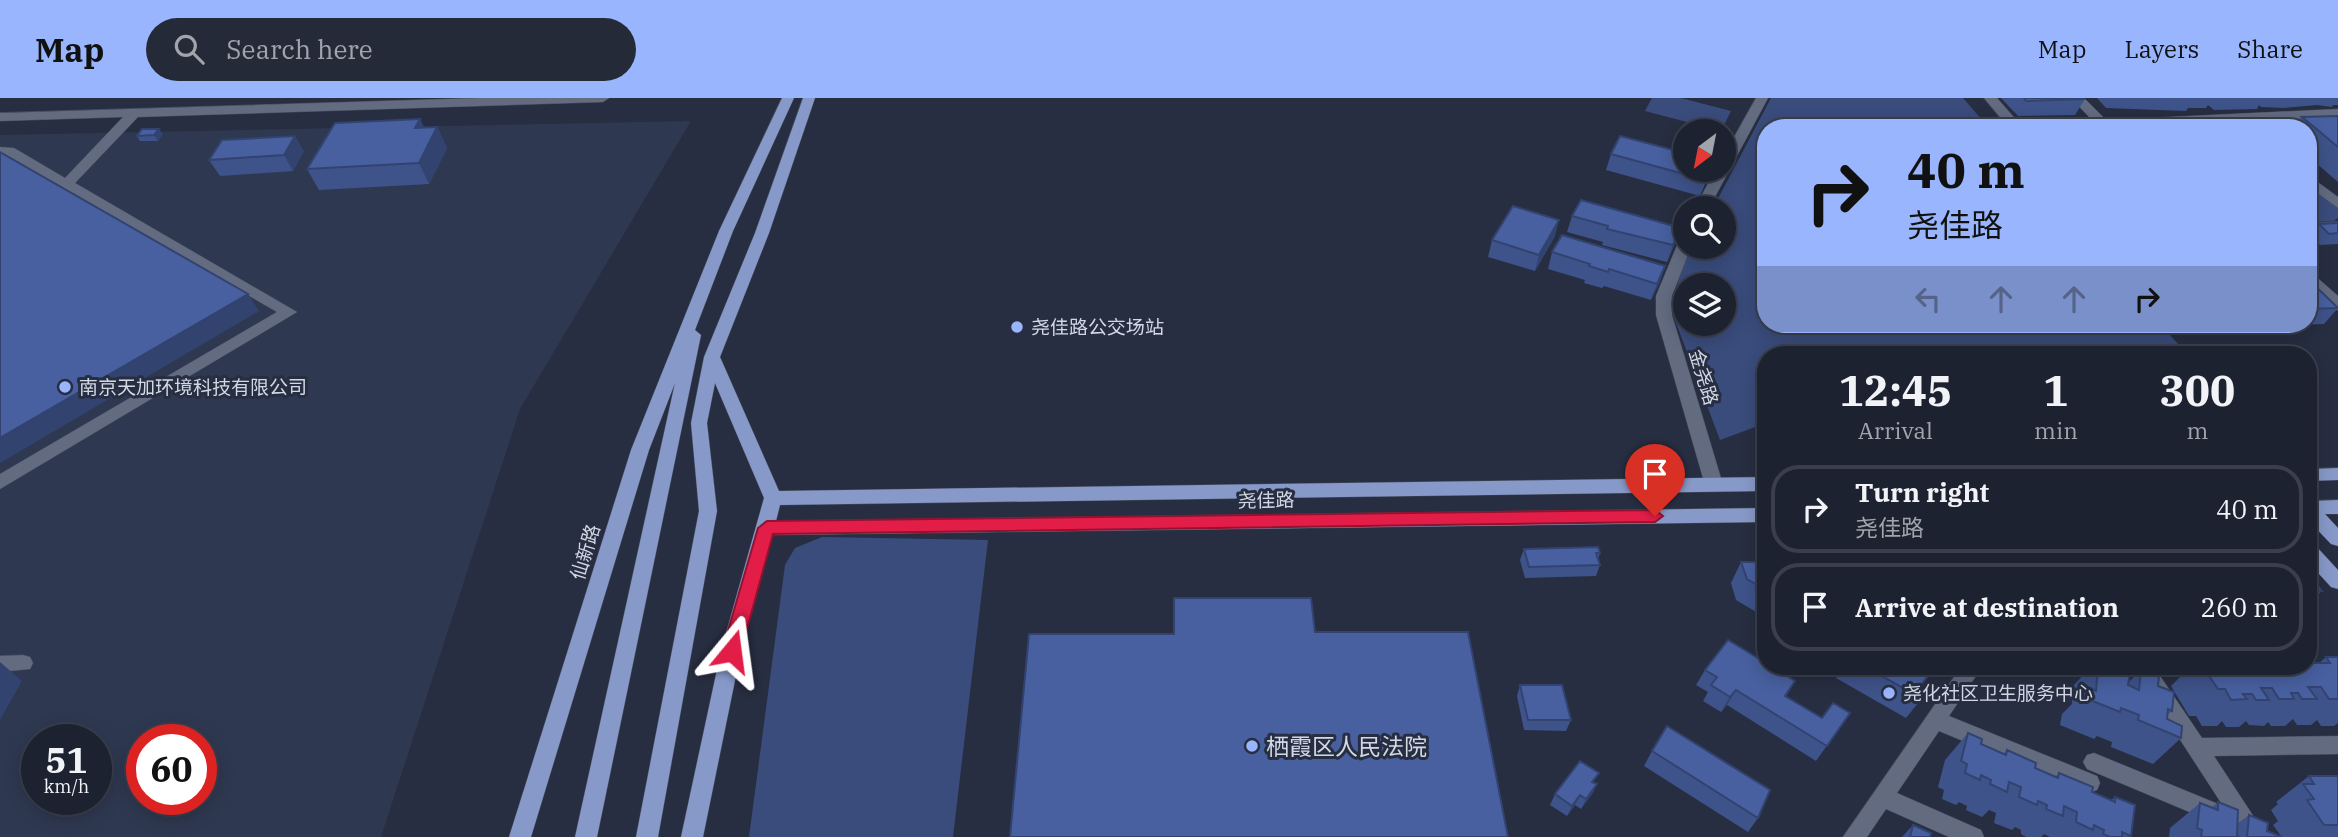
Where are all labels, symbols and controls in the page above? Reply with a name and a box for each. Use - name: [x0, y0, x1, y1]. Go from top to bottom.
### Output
- search box: [146, 18, 636, 81]
- text: Map: [35, 28, 104, 71]
- icon: search: [170, 30, 208, 68]
- text: Search here: [226, 32, 373, 66]
- text: Map: [2038, 33, 2086, 65]
- text: Layers: [2124, 33, 2199, 65]
- text: Share: [2237, 33, 2303, 65]
- north arrow: [1673, 119, 1736, 182]
- map controls: [1673, 119, 1736, 336]
- text: 40 m: [1907, 138, 2025, 201]
- icon: right: [1792, 147, 1883, 238]
- button: search: [1673, 196, 1736, 259]
- text: 尧佳路: [1907, 204, 2003, 246]
- button: layers: [1673, 273, 1736, 336]
- icon: left: [1909, 280, 1947, 318]
- icon: ahead: [1982, 280, 2020, 318]
- icon: ahead: [2055, 280, 2093, 318]
- icon: right: [2128, 280, 2166, 318]
- place label: 尧佳路公交场站: [1031, 315, 1164, 339]
- marker: 尧佳路公交场站: [1009, 319, 1025, 335]
- street label: 金尧路: [1684, 346, 1724, 408]
- text: 12:45: [1839, 363, 1952, 418]
- text: 1: [2043, 363, 2069, 418]
- text: 300: [2160, 363, 2235, 418]
- place label: 南京天加环境科技有限公司: [79, 375, 307, 399]
- marker: 南京天加环境科技有限公司: [57, 379, 73, 395]
- text: Arrival: [1858, 415, 1933, 445]
- text: min: [2034, 415, 2078, 445]
- text: m: [2186, 415, 2208, 445]
- pin: [1625, 444, 1685, 516]
- icon: arrive: [1636, 455, 1674, 493]
- text: Turn right: [1855, 475, 1989, 509]
- street label: 尧佳路: [1237, 488, 1295, 512]
- icon: right: [1796, 490, 1834, 528]
- text: 40 m: [2216, 492, 2278, 526]
- text: 尧佳路: [1855, 512, 1924, 542]
- street label: 仙新路: [565, 521, 605, 583]
- icon: arrive: [1796, 588, 1834, 626]
- text: Arrive at destination: [1855, 590, 2119, 624]
- text: 260 m: [2200, 590, 2278, 624]
- position arrow: [695, 614, 769, 688]
- place label: 尧化社区卫生服务中心: [1903, 681, 2093, 705]
- marker: 尧化社区卫生服务中心: [1881, 685, 1897, 701]
- speed limit sign: 60: [126, 724, 217, 815]
- place label: 栖霞区人民法院: [1266, 731, 1427, 761]
- text: 51: [45, 737, 88, 783]
- marker: 栖霞区人民法院: [1244, 738, 1260, 754]
- text: km/h: [44, 775, 89, 798]

